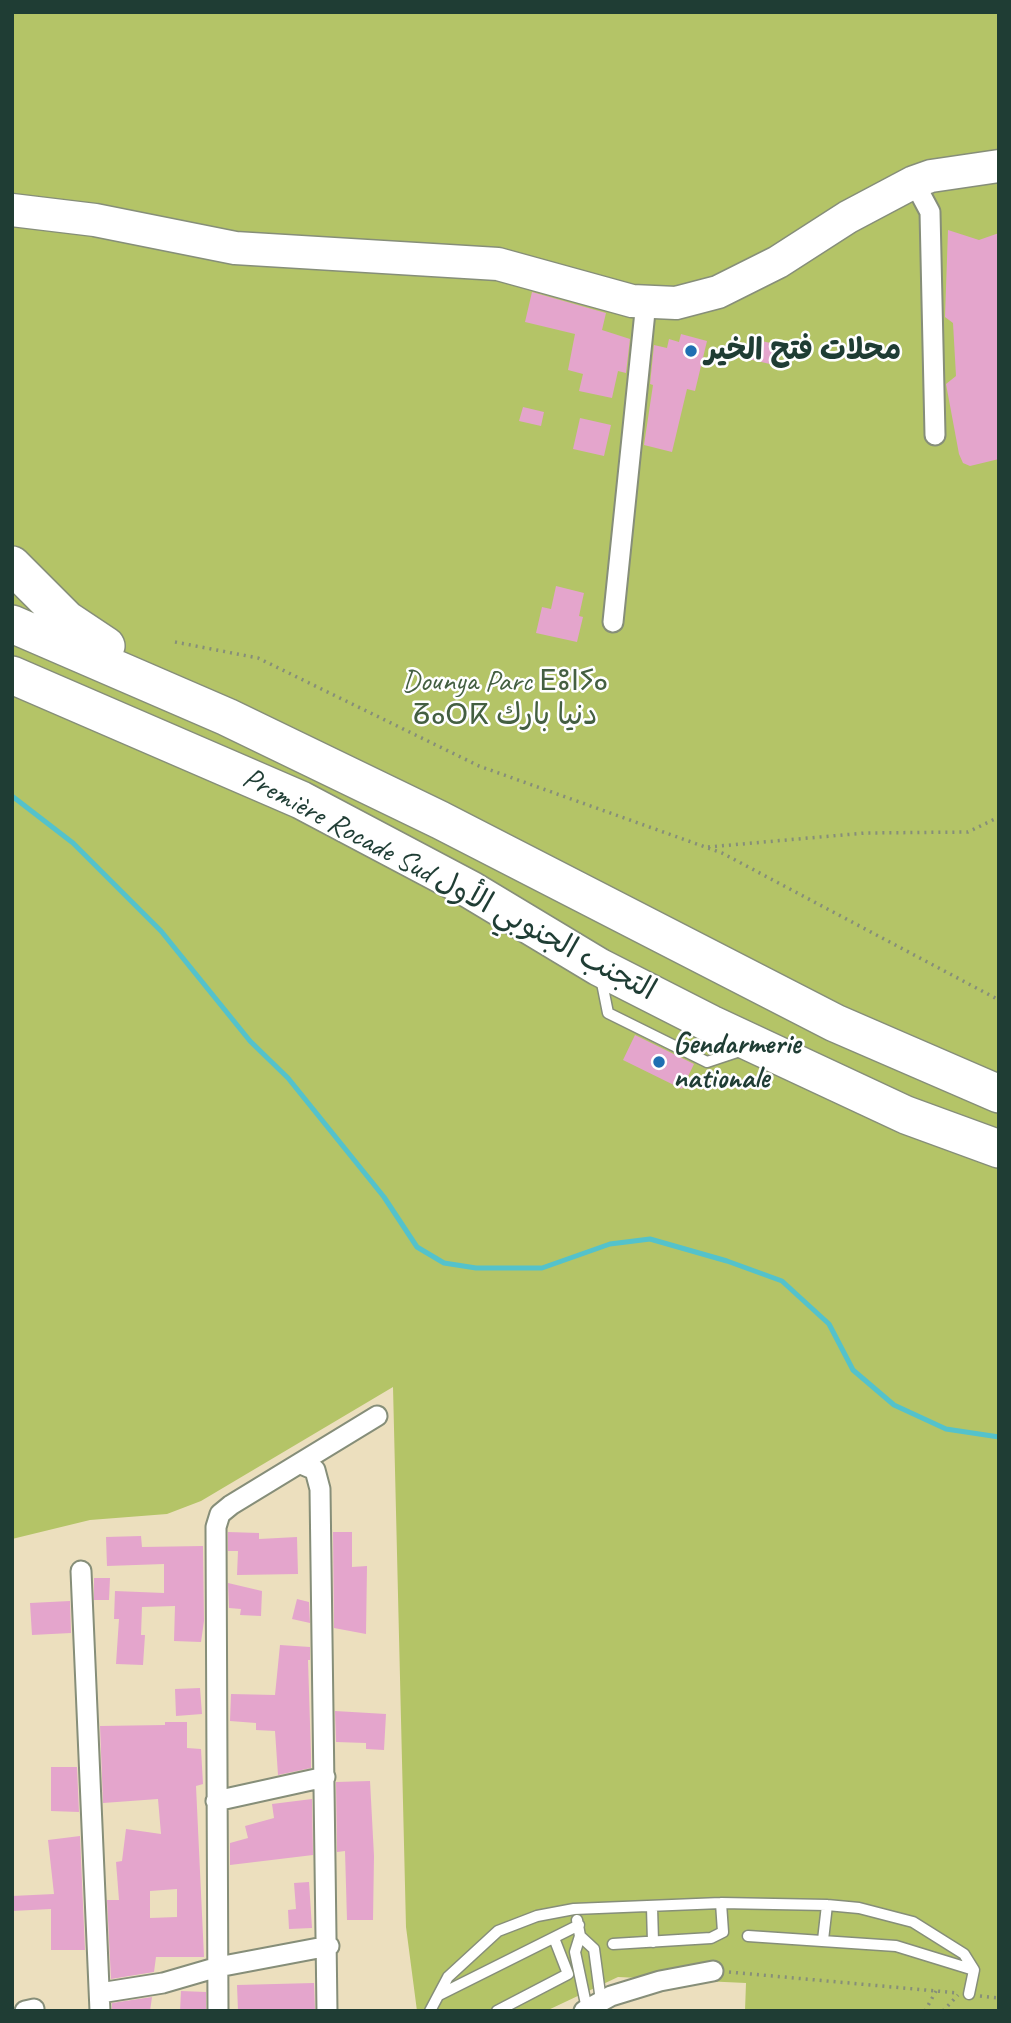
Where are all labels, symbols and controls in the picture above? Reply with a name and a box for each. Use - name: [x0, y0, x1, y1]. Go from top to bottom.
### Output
- place label: محلات فتح الخير: [705, 333, 901, 369]
- marker: محلات فتح الخير: [683, 343, 699, 359]
- park label: Dounya Parc ⴹⵓⵏⵢⴰ ⵒⴰⵔⴽ دنيا بارك: [402, 664, 608, 734]
- street label: Première Rocade Sud التجنب الجنوبي الأول: [236, 760, 662, 1010]
- place label: Gendarmerie nationale: [673, 1027, 801, 1098]
- marker: Gendarmerie nationale: [651, 1054, 667, 1070]

